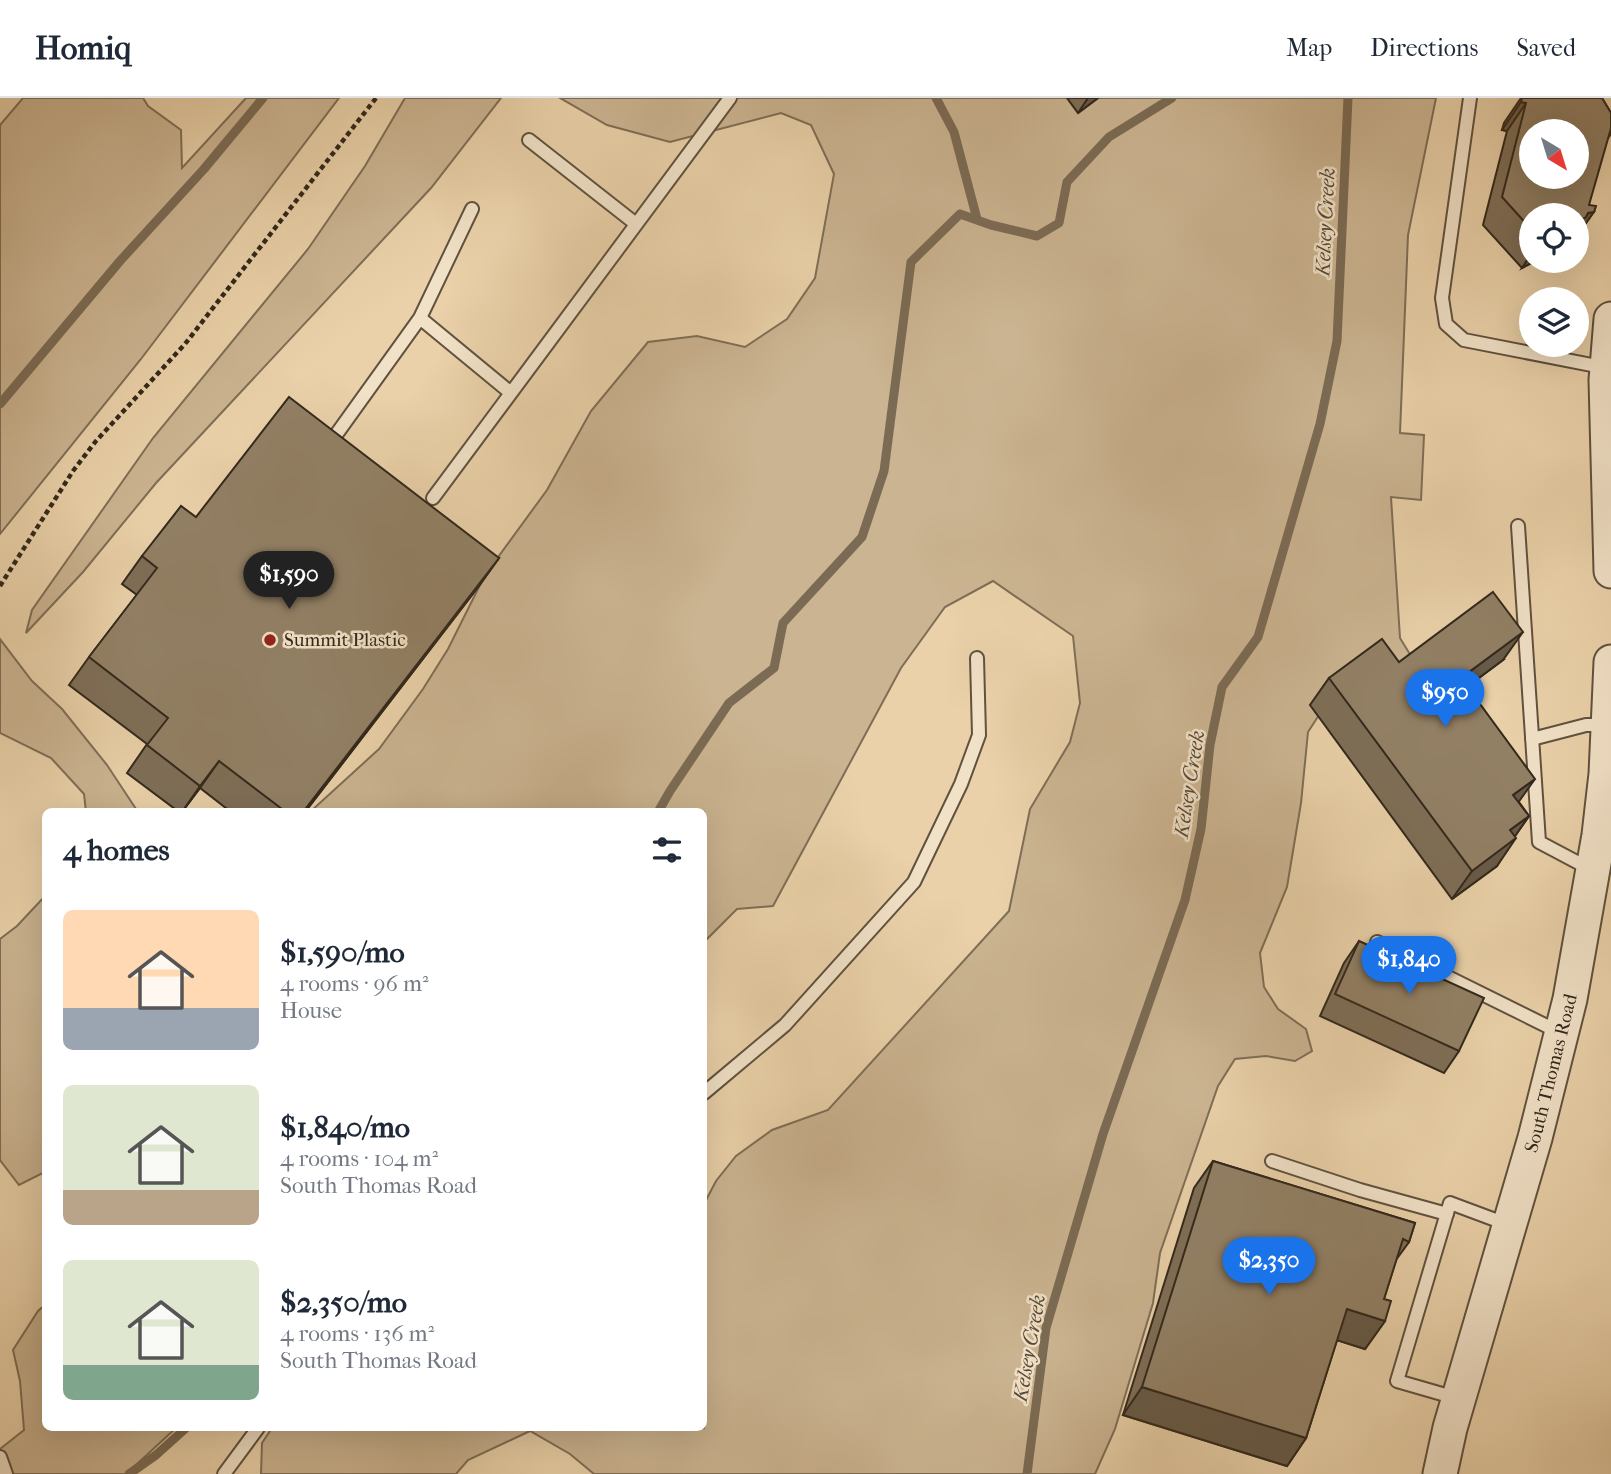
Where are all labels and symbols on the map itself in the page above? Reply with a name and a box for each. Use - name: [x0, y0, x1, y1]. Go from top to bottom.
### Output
- north arrow: [1519, 119, 1589, 189]
- water label: Kelsey Creek: [1310, 167, 1340, 279]
- pin: $1,590: [232, 552, 346, 611]
- place label: Summit Plastic: [284, 629, 406, 651]
- marker: Summit Plastic: [262, 632, 278, 648]
- pin: $950: [1404, 670, 1486, 729]
- water label: Kelsey Creek: [1168, 729, 1209, 841]
- pin: $1,840: [1352, 936, 1466, 996]
- street label: South Thomas Road: [1520, 991, 1582, 1155]
- pin: $2,350: [1212, 1238, 1326, 1297]
- water label: Kelsey Creek: [1007, 1293, 1050, 1405]

